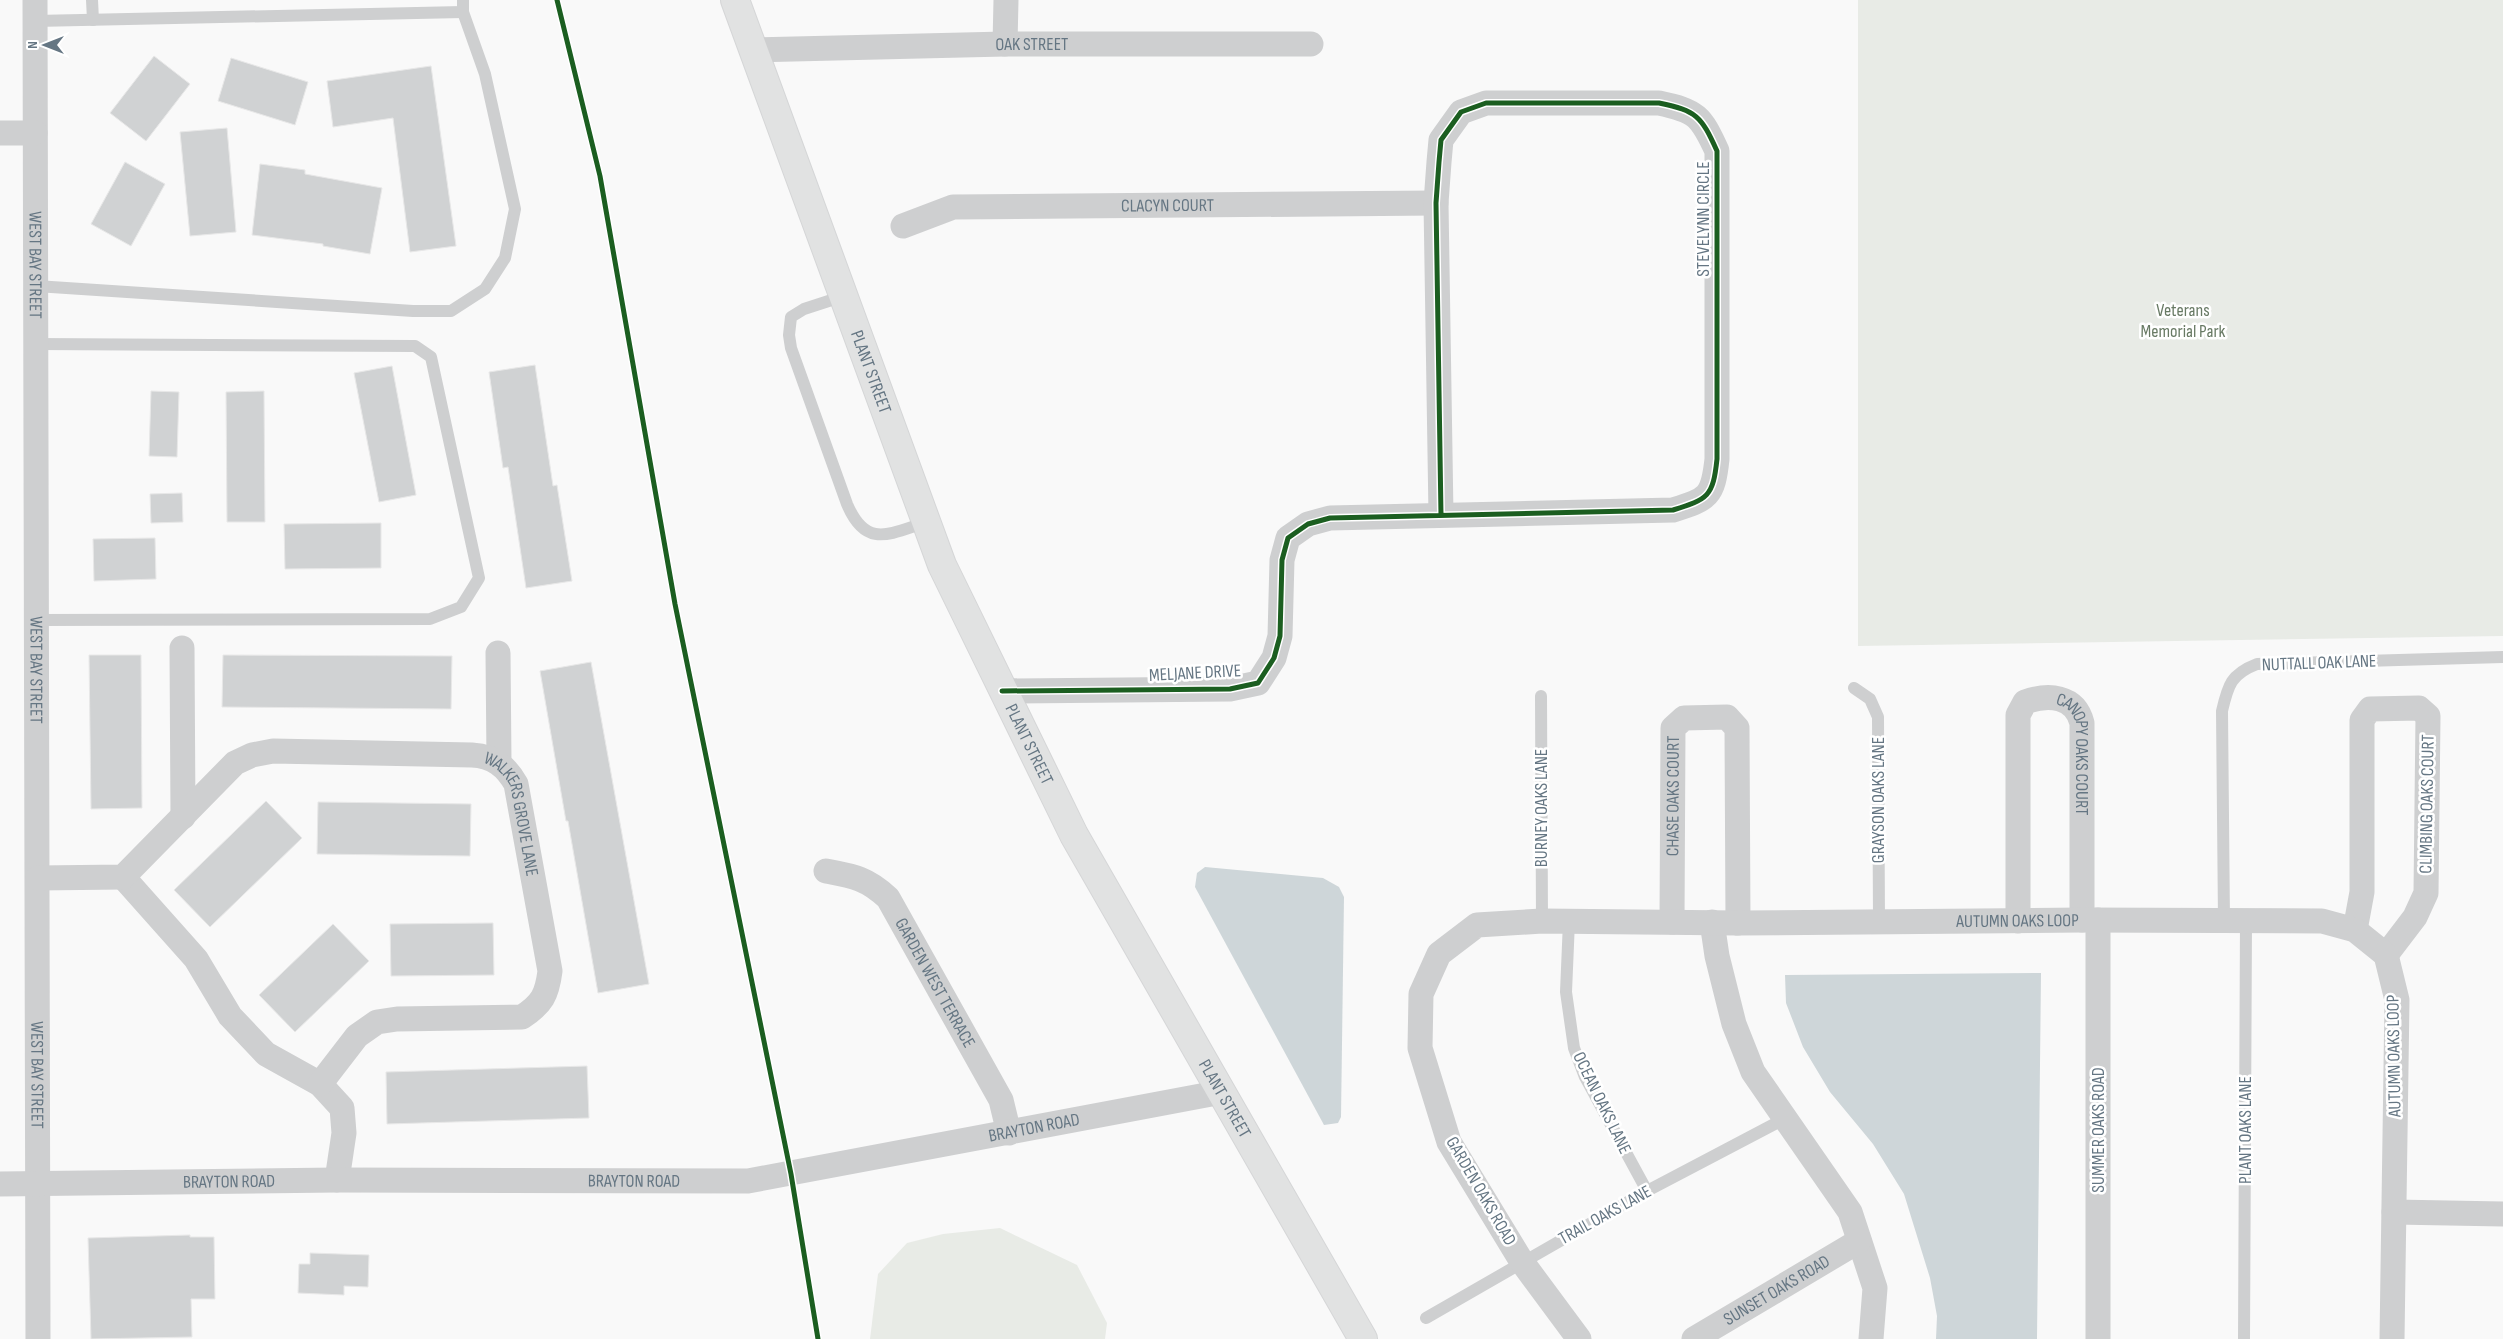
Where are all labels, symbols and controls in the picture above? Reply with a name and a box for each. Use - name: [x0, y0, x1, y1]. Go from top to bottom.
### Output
- north arrow: [20, 20, 70, 70]
- street label: OAK STREET: [995, 34, 1068, 55]
- text: N: [24, 41, 41, 49]
- street label: STEVELYNN CIRCLE: [1693, 161, 1714, 277]
- street label: CLACYN COURT: [1121, 194, 1214, 216]
- street label: WEST BAY STREET: [25, 211, 46, 319]
- park label: Veterans Memorial Park: [2141, 300, 2226, 342]
- street label: PLANT STREET: [846, 327, 896, 416]
- street label: WEST BAY STREET: [26, 616, 47, 724]
- street label: NUTTALL OAK LANE: [2261, 651, 2377, 675]
- street label: MELJANE DRIVE: [1148, 660, 1242, 686]
- street label: CANOPY OAKS COURT: [2054, 688, 2093, 815]
- street label: PLANT STREET: [1001, 700, 1058, 788]
- street label: CLIMBING OAKS COURT: [2415, 734, 2439, 874]
- street label: CHASE OAKS COURT: [1662, 736, 1683, 856]
- street label: GRAYSON OAKS LANE: [1868, 737, 1889, 863]
- street label: WALKERS GROVE LANE: [481, 747, 543, 878]
- street label: BURNEY OAKS LANE: [1531, 749, 1552, 867]
- street label: AUTUMN OAKS LOOP: [1955, 910, 2079, 932]
- street label: GARDEN WEST TERRACE: [891, 914, 980, 1051]
- street label: AUTUMN OAKS LOOP: [2382, 994, 2406, 1118]
- street label: WEST BAY STREET: [27, 1021, 48, 1129]
- street label: OCEAN OAKS LANE: [1568, 1049, 1636, 1157]
- street label: PLANT STREET: [1194, 1056, 1256, 1141]
- street label: SUMMER OAKS ROAD: [2088, 1067, 2109, 1193]
- street label: PLANT OAKS LANE: [2235, 1076, 2256, 1184]
- street label: BRAYTON ROAD: [987, 1108, 1081, 1146]
- street label: GARDEN OAKS ROAD: [1441, 1133, 1521, 1249]
- street label: BRAYTON ROAD: [183, 1170, 275, 1192]
- street label: BRAYTON ROAD: [588, 1170, 680, 1191]
- street label: TRAIL OAKS LANE: [1555, 1181, 1655, 1249]
- street label: SUNSET OAKS ROAD: [1720, 1250, 1833, 1330]

